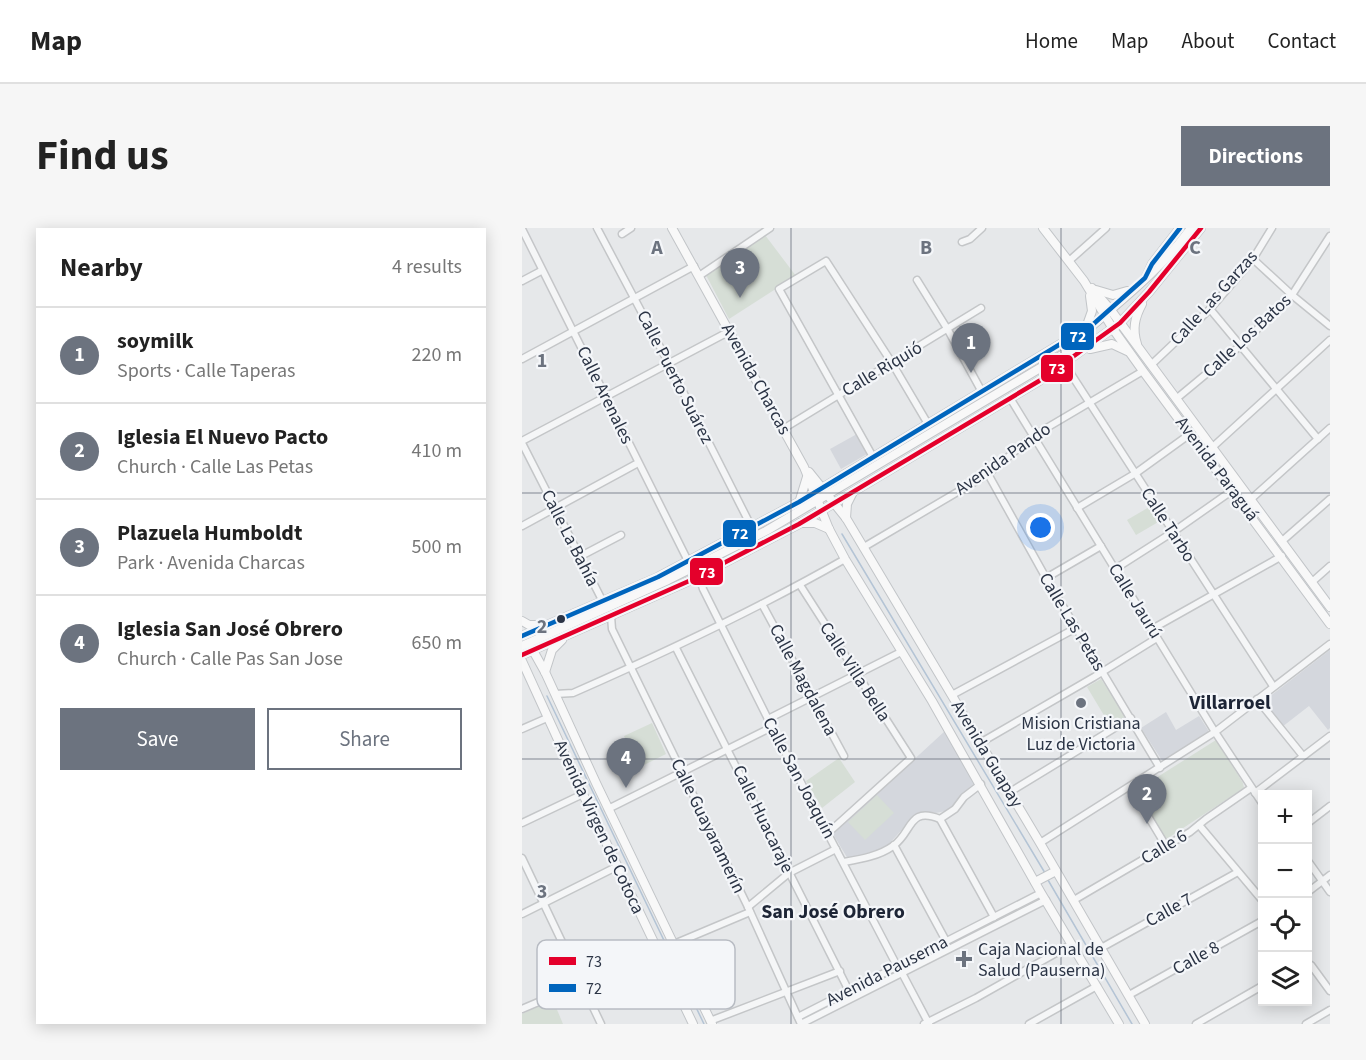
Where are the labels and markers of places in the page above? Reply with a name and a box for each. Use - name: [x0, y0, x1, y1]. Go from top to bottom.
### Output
- pin: 3: [720, 248, 760, 298]
- pin: 1: [952, 324, 990, 373]
- unlabelled marker: [555, 613, 567, 625]
- marker: Mision Cristiana Luz de Victoria: [1074, 696, 1088, 710]
- place label: Mision Cristiana Luz de Victoria: [1021, 711, 1141, 757]
- pin: 4: [606, 738, 646, 788]
- pin: 2: [1128, 774, 1166, 824]
- place label: Caja Nacional de Salud (Pauserna): [978, 937, 1105, 983]
- marker: Caja Nacional de Salud (Pauserna): [955, 950, 973, 968]

